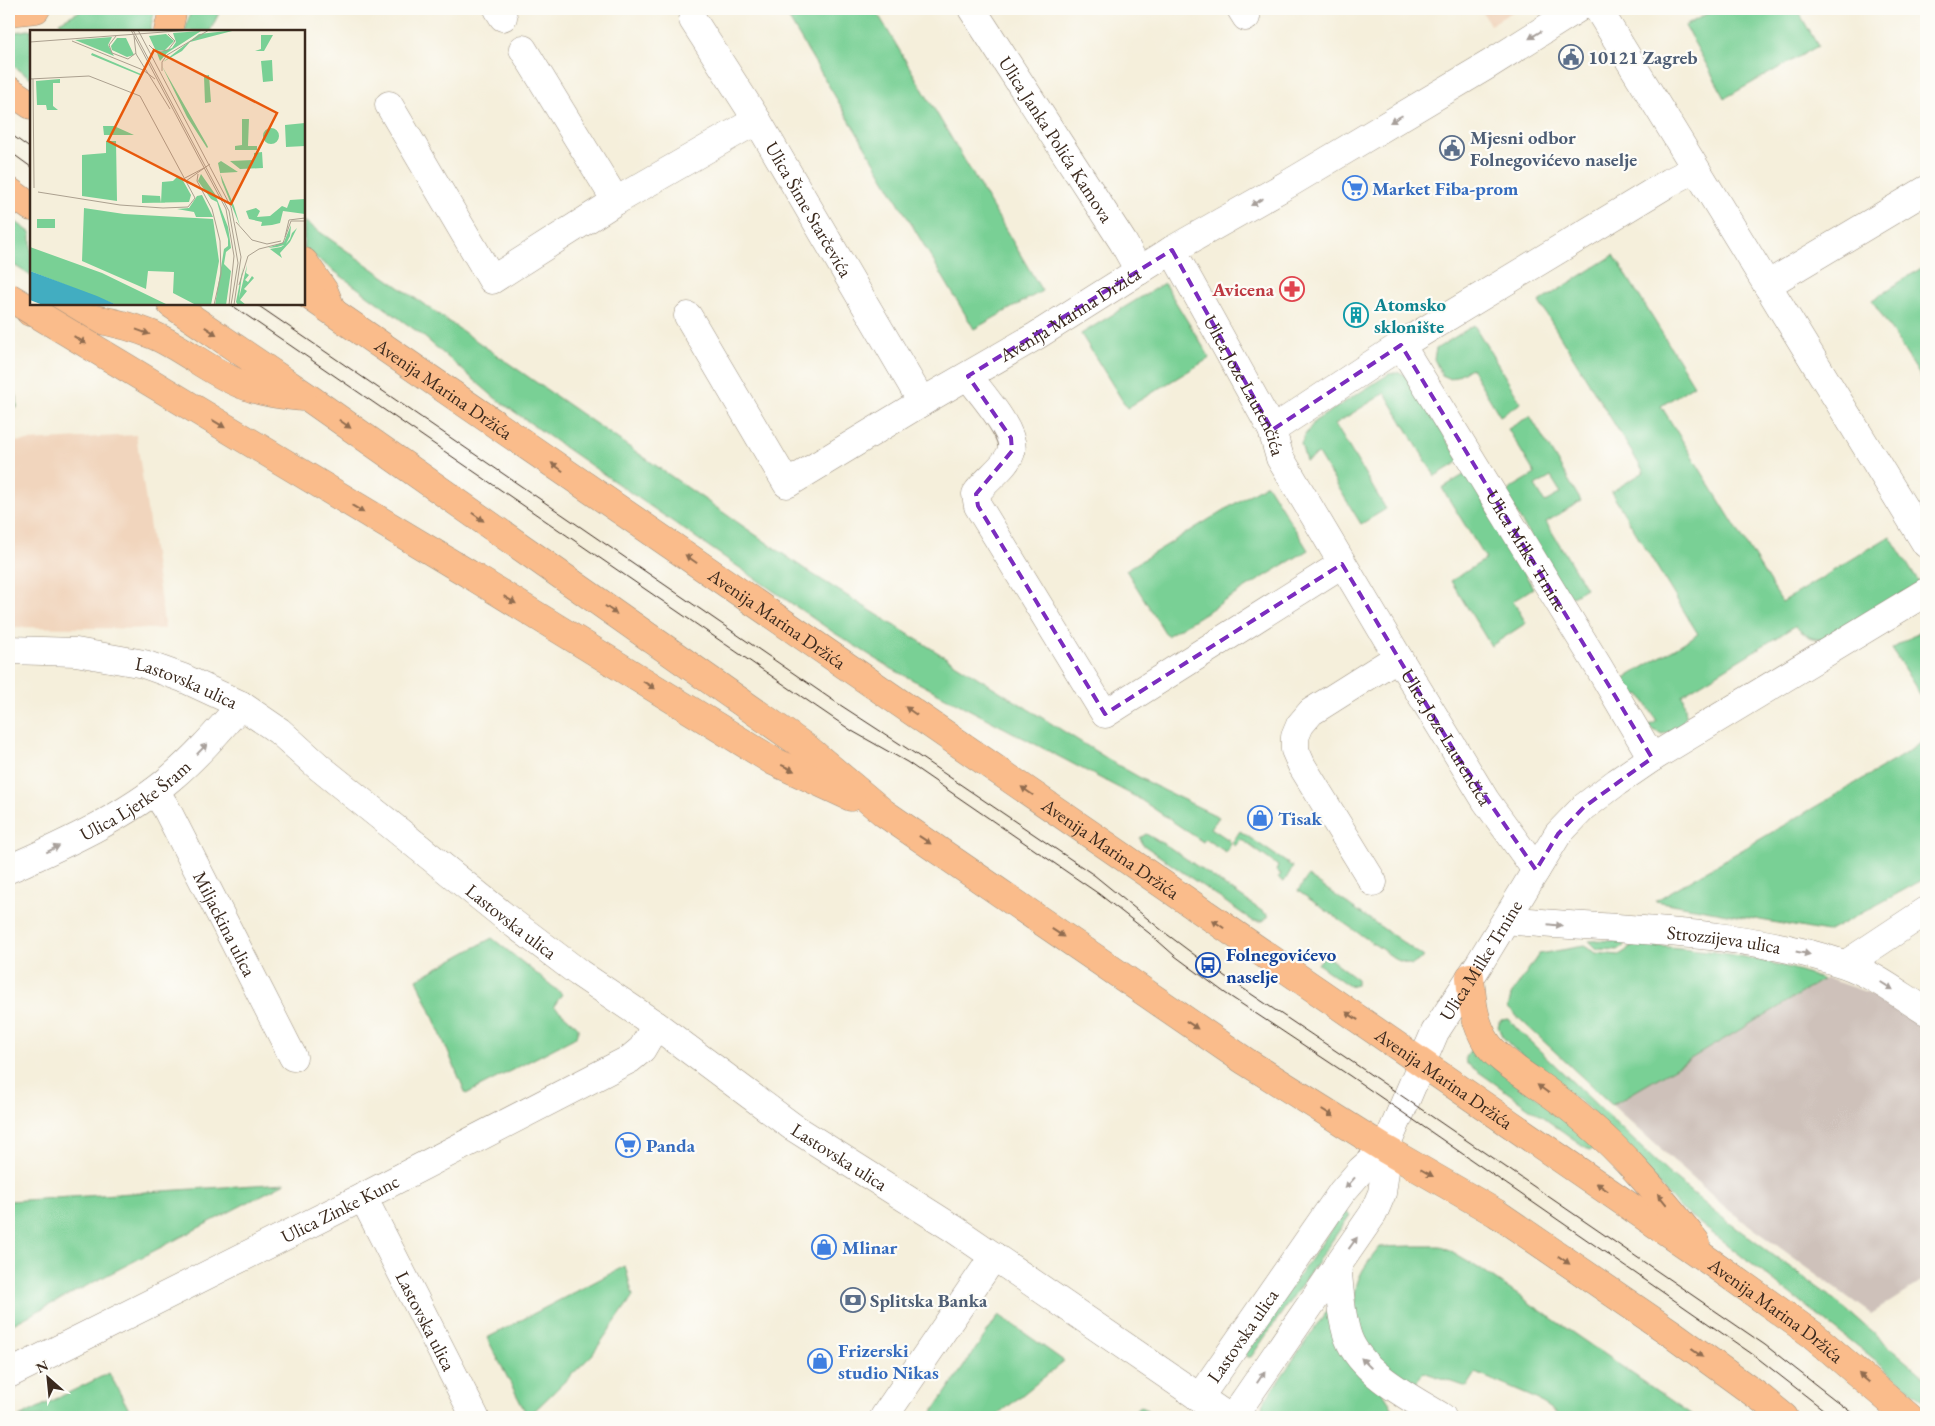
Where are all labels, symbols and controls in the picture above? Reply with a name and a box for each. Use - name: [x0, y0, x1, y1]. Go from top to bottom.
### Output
- inset map: [30, 30, 305, 305]
- one-way arrow: [1529, 30, 1542, 40]
- public building icon: 10121 Zagreb: [1558, 44, 1584, 70]
- place label: 10121 Zagreb: [1588, 45, 1698, 70]
- street label: Ulica Janka Polića Kamova: [993, 51, 1120, 227]
- one-way arrow: [1390, 114, 1403, 123]
- place label: Mjesni odbor Folnegovićevo naselje: [1470, 125, 1637, 172]
- public building icon: Mjesni odbor Folnegovićevo naselje: [1439, 135, 1465, 161]
- street label: Ulica Šime Starčevića: [760, 137, 859, 282]
- supermarket icon: Market Fiba-prom: [1342, 175, 1368, 201]
- place label: Market Fiba-prom: [1372, 176, 1519, 201]
- one-way arrow: [1250, 197, 1263, 206]
- street label: Avenija Marina Držića: [994, 260, 1146, 368]
- pharmacy icon: Avicena: [1279, 276, 1305, 302]
- place label: Avicena: [1211, 277, 1275, 302]
- place label: Atomsko sklonište: [1373, 292, 1447, 339]
- building icon: Atomsko sklonište: [1343, 302, 1369, 328]
- street label: Ulica Joze Laurenčića: [1198, 310, 1291, 459]
- one-way arrow: [204, 326, 218, 336]
- one-way arrow: [136, 328, 151, 336]
- street label: Avenija Marina Držića: [369, 332, 518, 445]
- one-way arrow: [74, 335, 87, 345]
- one-way arrow: [338, 419, 352, 429]
- one-way arrow: [213, 420, 226, 429]
- one-way arrow: [550, 462, 564, 472]
- street label: Ulica Milke Trnine: [1480, 485, 1574, 616]
- one-way arrow: [352, 504, 365, 513]
- one-way arrow: [471, 512, 485, 522]
- one-way arrow: [684, 554, 698, 564]
- street label: Avenija Marina Držića: [703, 562, 851, 675]
- one-way arrow: [504, 595, 517, 604]
- one-way arrow: [604, 605, 618, 615]
- street label: Lastovska ulica: [133, 650, 242, 714]
- street label: Ulica Joze Laurenčića: [1395, 664, 1498, 810]
- one-way arrow: [642, 680, 655, 689]
- one-way arrow: [904, 706, 918, 716]
- one-way arrow: [196, 743, 208, 755]
- street label: Ulica Ljerke Šram: [75, 754, 196, 846]
- one-way arrow: [781, 764, 795, 772]
- one-way arrow: [1020, 786, 1034, 796]
- street label: Avenija Marina Držića: [1036, 792, 1185, 905]
- shop icon: Tisak: [1247, 805, 1273, 831]
- place label: Tisak: [1278, 806, 1323, 831]
- one-way arrow: [918, 836, 931, 845]
- one-way arrow: [46, 845, 60, 853]
- street label: Miljackina ulica: [188, 867, 262, 981]
- street label: Lastovska ulica: [461, 878, 562, 965]
- street label: Ulica Milke Trnine: [1433, 895, 1528, 1025]
- one-way arrow: [1211, 919, 1225, 929]
- street label: Strozzijeva ulica: [1666, 919, 1784, 960]
- one-way arrow: [1547, 921, 1563, 929]
- one-way arrow: [1052, 928, 1065, 937]
- place label: Folnegovićevo naselje: [1226, 942, 1337, 989]
- one-way arrow: [1795, 949, 1810, 957]
- bus stop icon: Folnegovićevo naselje: [1195, 952, 1221, 978]
- one-way arrow: [1880, 982, 1893, 991]
- one-way arrow: [1345, 1011, 1359, 1021]
- one-way arrow: [1186, 1020, 1199, 1029]
- street label: Avenija Marina Držića: [1370, 1021, 1518, 1135]
- one-way arrow: [1537, 1085, 1550, 1095]
- one-way arrow: [1322, 1109, 1335, 1118]
- street label: Lastovska ulica: [787, 1117, 893, 1196]
- supermarket icon: Panda: [615, 1132, 641, 1158]
- place label: Panda: [646, 1133, 696, 1158]
- street label: Ulica Zinke Kunc: [277, 1168, 403, 1249]
- one-way arrow: [1419, 1169, 1434, 1177]
- one-way arrow: [1344, 1176, 1356, 1188]
- one-way arrow: [1596, 1182, 1609, 1192]
- one-way arrow: [1657, 1193, 1668, 1206]
- shop icon: Mlinar: [811, 1234, 837, 1260]
- place label: Mlinar: [842, 1235, 898, 1260]
- one-way arrow: [1348, 1236, 1358, 1250]
- street label: Avenija Marina Držića: [1703, 1251, 1849, 1369]
- one-way arrow: [1557, 1255, 1571, 1265]
- street label: Lastovska ulica: [390, 1267, 462, 1375]
- street label: Lastovska ulica: [1201, 1283, 1284, 1387]
- bank icon: Splitska Banka: [840, 1287, 866, 1313]
- place label: Splitska Banka: [870, 1288, 988, 1313]
- place label: Frizerski studio Nikas: [838, 1338, 939, 1385]
- one-way arrow: [1690, 1347, 1703, 1358]
- shop icon: Frizerski studio Nikas: [807, 1348, 833, 1374]
- north arrow: [22, 1354, 72, 1404]
- text: N: [33, 1356, 52, 1377]
- one-way arrow: [1361, 1358, 1373, 1370]
- one-way arrow: [1256, 1370, 1266, 1384]
- one-way arrow: [1858, 1373, 1871, 1384]

